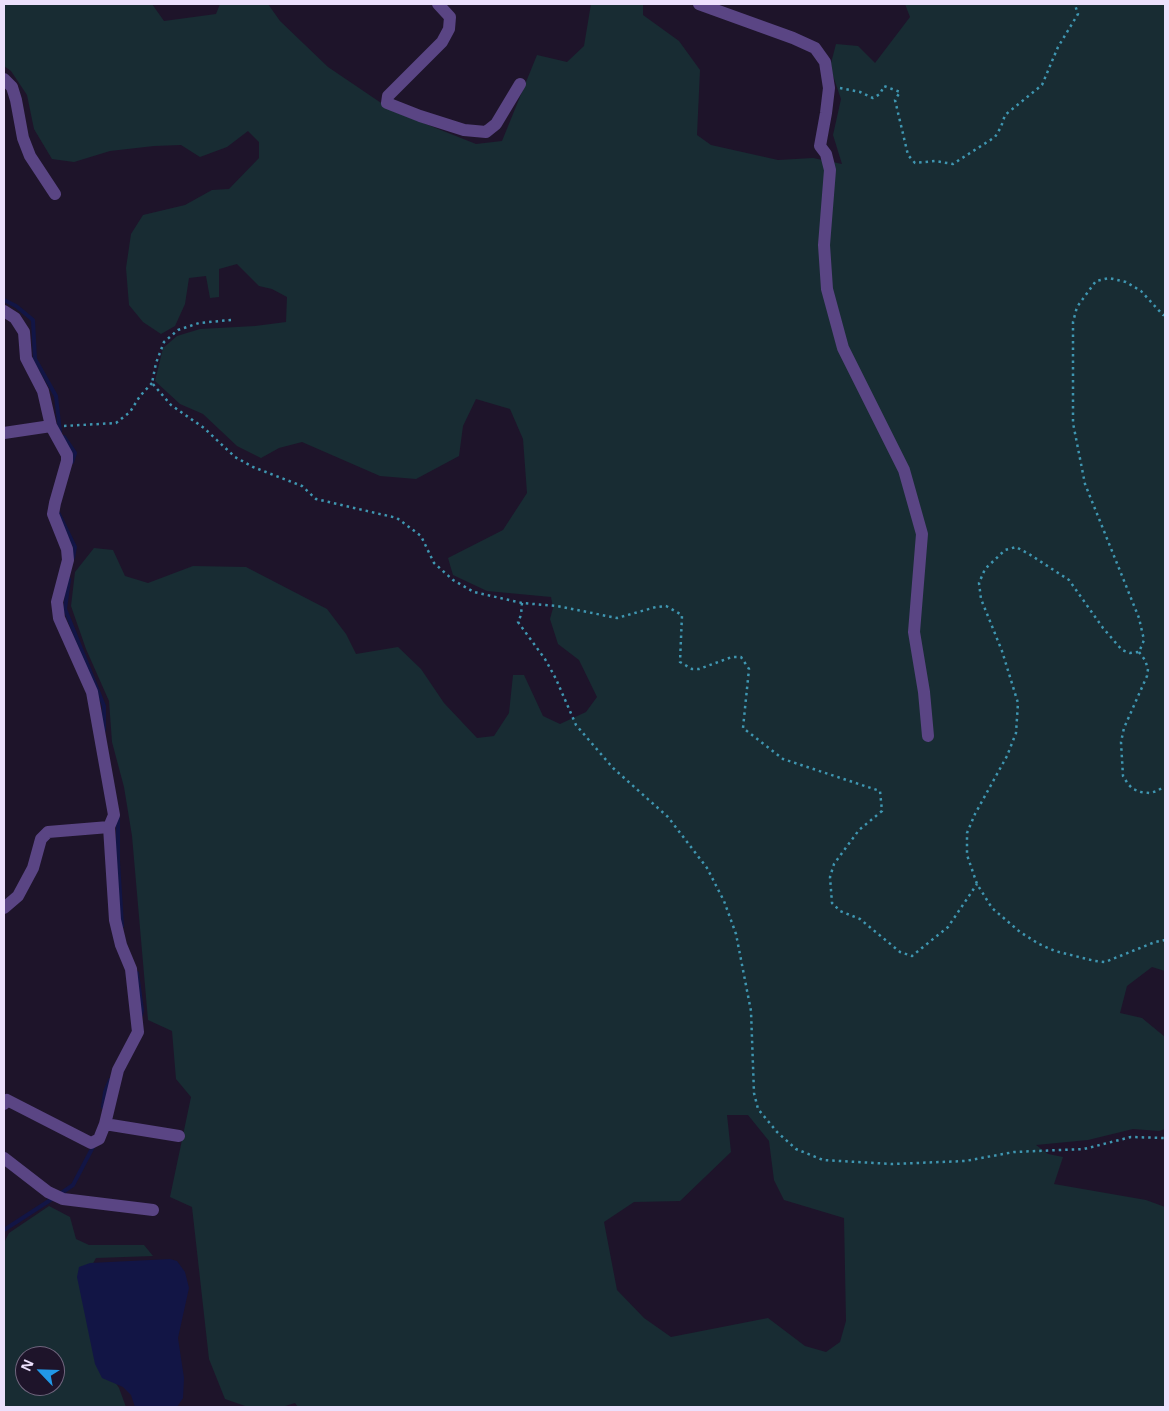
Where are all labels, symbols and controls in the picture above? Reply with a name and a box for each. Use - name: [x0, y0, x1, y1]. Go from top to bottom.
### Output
- north arrow: [15, 1346, 65, 1396]
- text: N: [16, 1356, 38, 1374]

